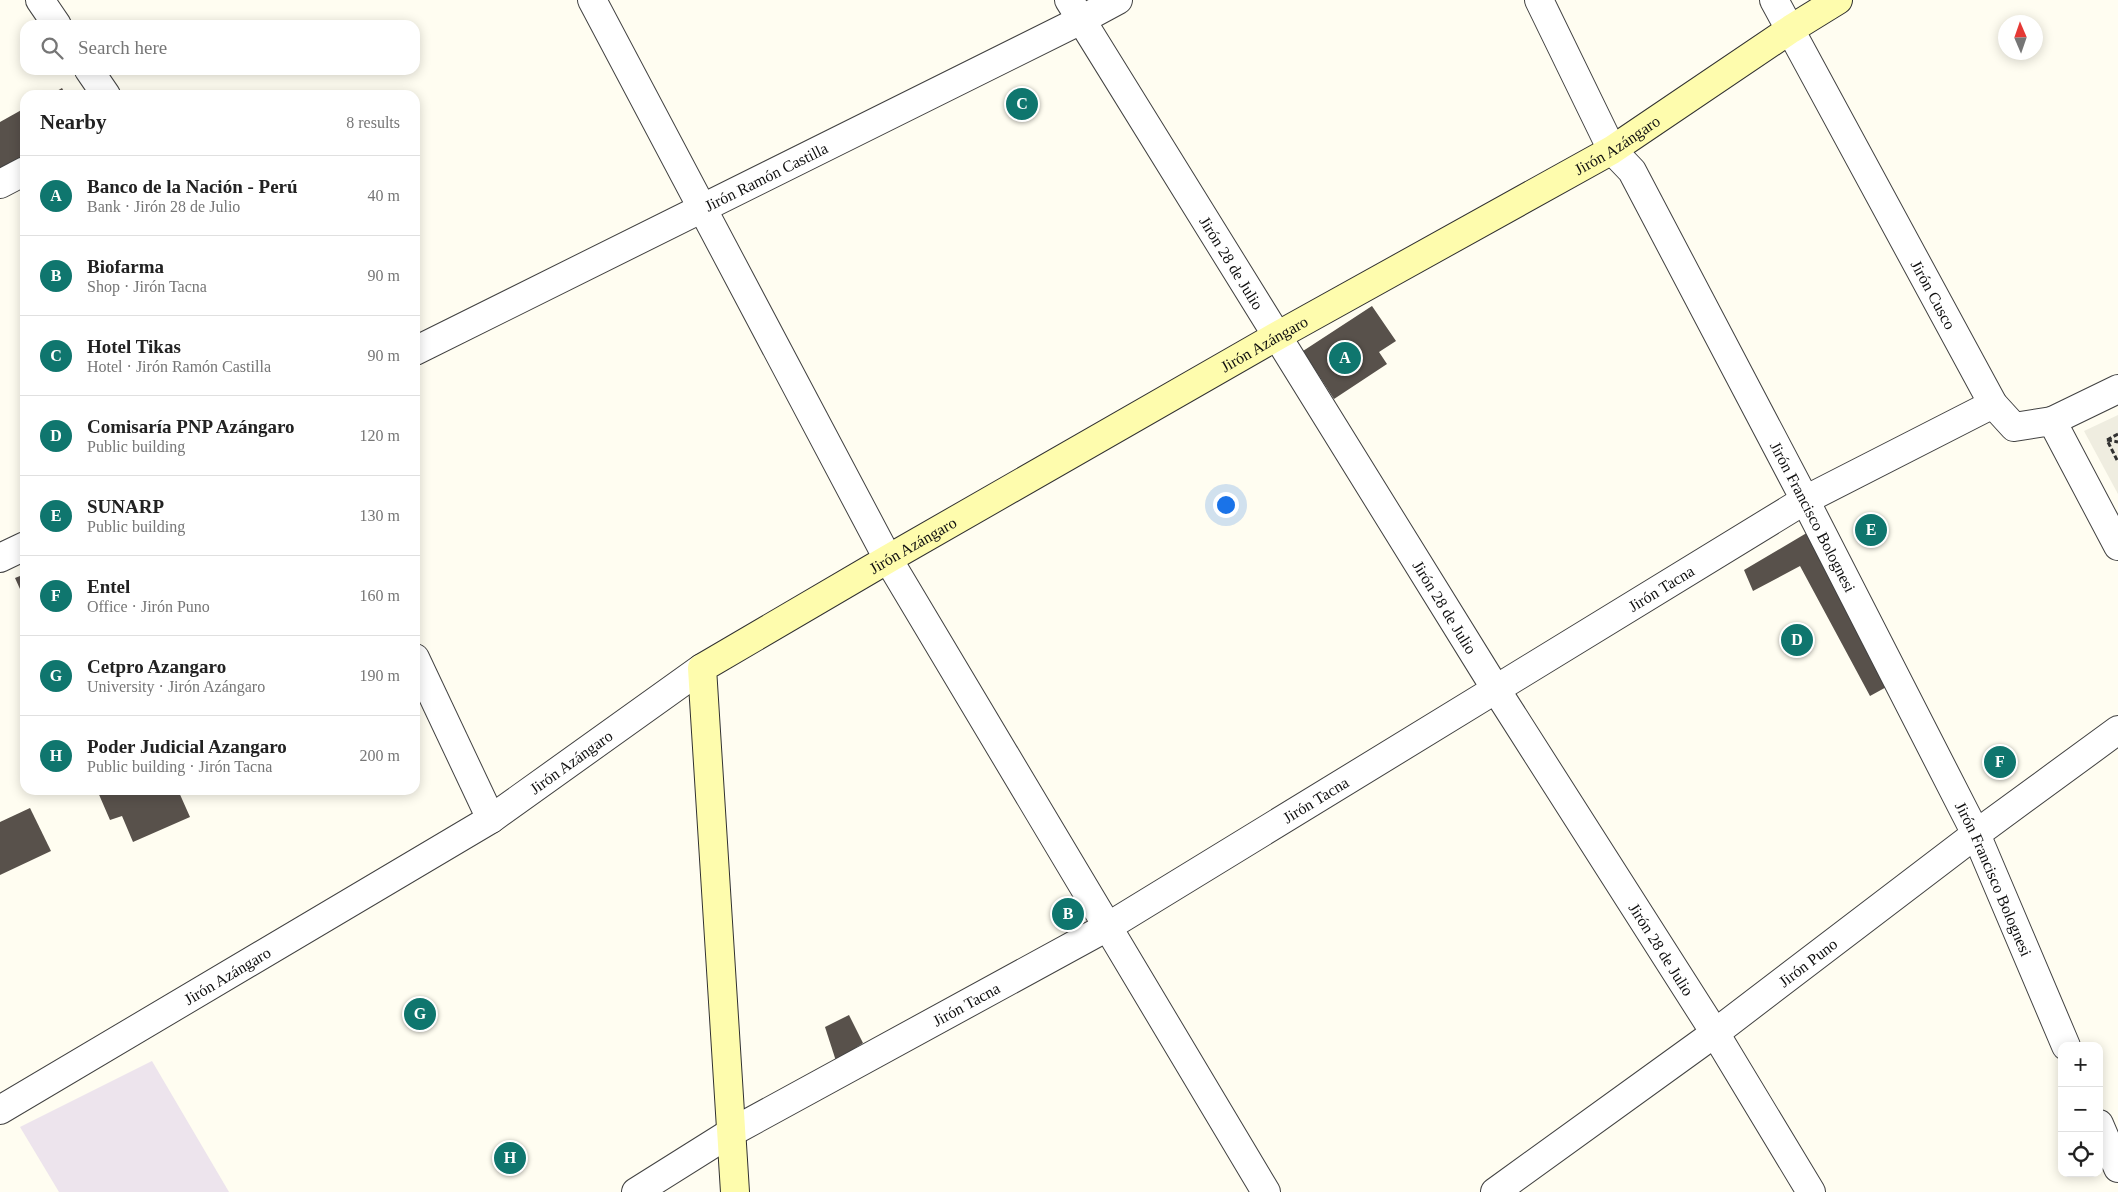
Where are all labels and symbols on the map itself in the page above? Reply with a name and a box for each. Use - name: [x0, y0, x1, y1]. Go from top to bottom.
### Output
- north arrow: [1998, 15, 2043, 60]
- pin: C: [1006, 85, 1038, 123]
- street label: Jirón Azángaro: [1572, 112, 1663, 178]
- street label: Jirón Ramón Castilla: [702, 139, 831, 215]
- street label: Jirón 28 de Julio: [1196, 213, 1266, 313]
- street label: Jirón Cusco: [1908, 257, 1959, 332]
- street label: Jirón Azángaro: [1218, 313, 1311, 375]
- pin: A: [1329, 339, 1361, 377]
- street label: Jirón Francisco Bolognesi: [1767, 439, 1859, 595]
- your location: [1213, 492, 1239, 518]
- pin: E: [1855, 511, 1887, 549]
- street label: Jirón Azángaro: [866, 514, 959, 577]
- street label: Jirón 28 de Julio: [1409, 558, 1480, 657]
- street label: Jirón Tacna: [1625, 562, 1697, 615]
- pin: D: [1781, 621, 1813, 659]
- street label: Jirón Azángaro: [527, 727, 616, 797]
- pin: F: [1984, 743, 2016, 781]
- street label: Jirón Tacna: [1280, 774, 1352, 826]
- street label: Jirón Francisco Bolognesi: [1952, 799, 2035, 959]
- pin: B: [1052, 895, 1084, 933]
- street label: Jirón 28 de Julio: [1625, 900, 1697, 999]
- street label: Jirón Puno: [1775, 935, 1841, 990]
- street label: Jirón Azángaro: [181, 944, 274, 1008]
- street label: Jirón Tacna: [930, 979, 1003, 1030]
- pin: G: [404, 995, 436, 1033]
- pin: H: [494, 1139, 526, 1177]

